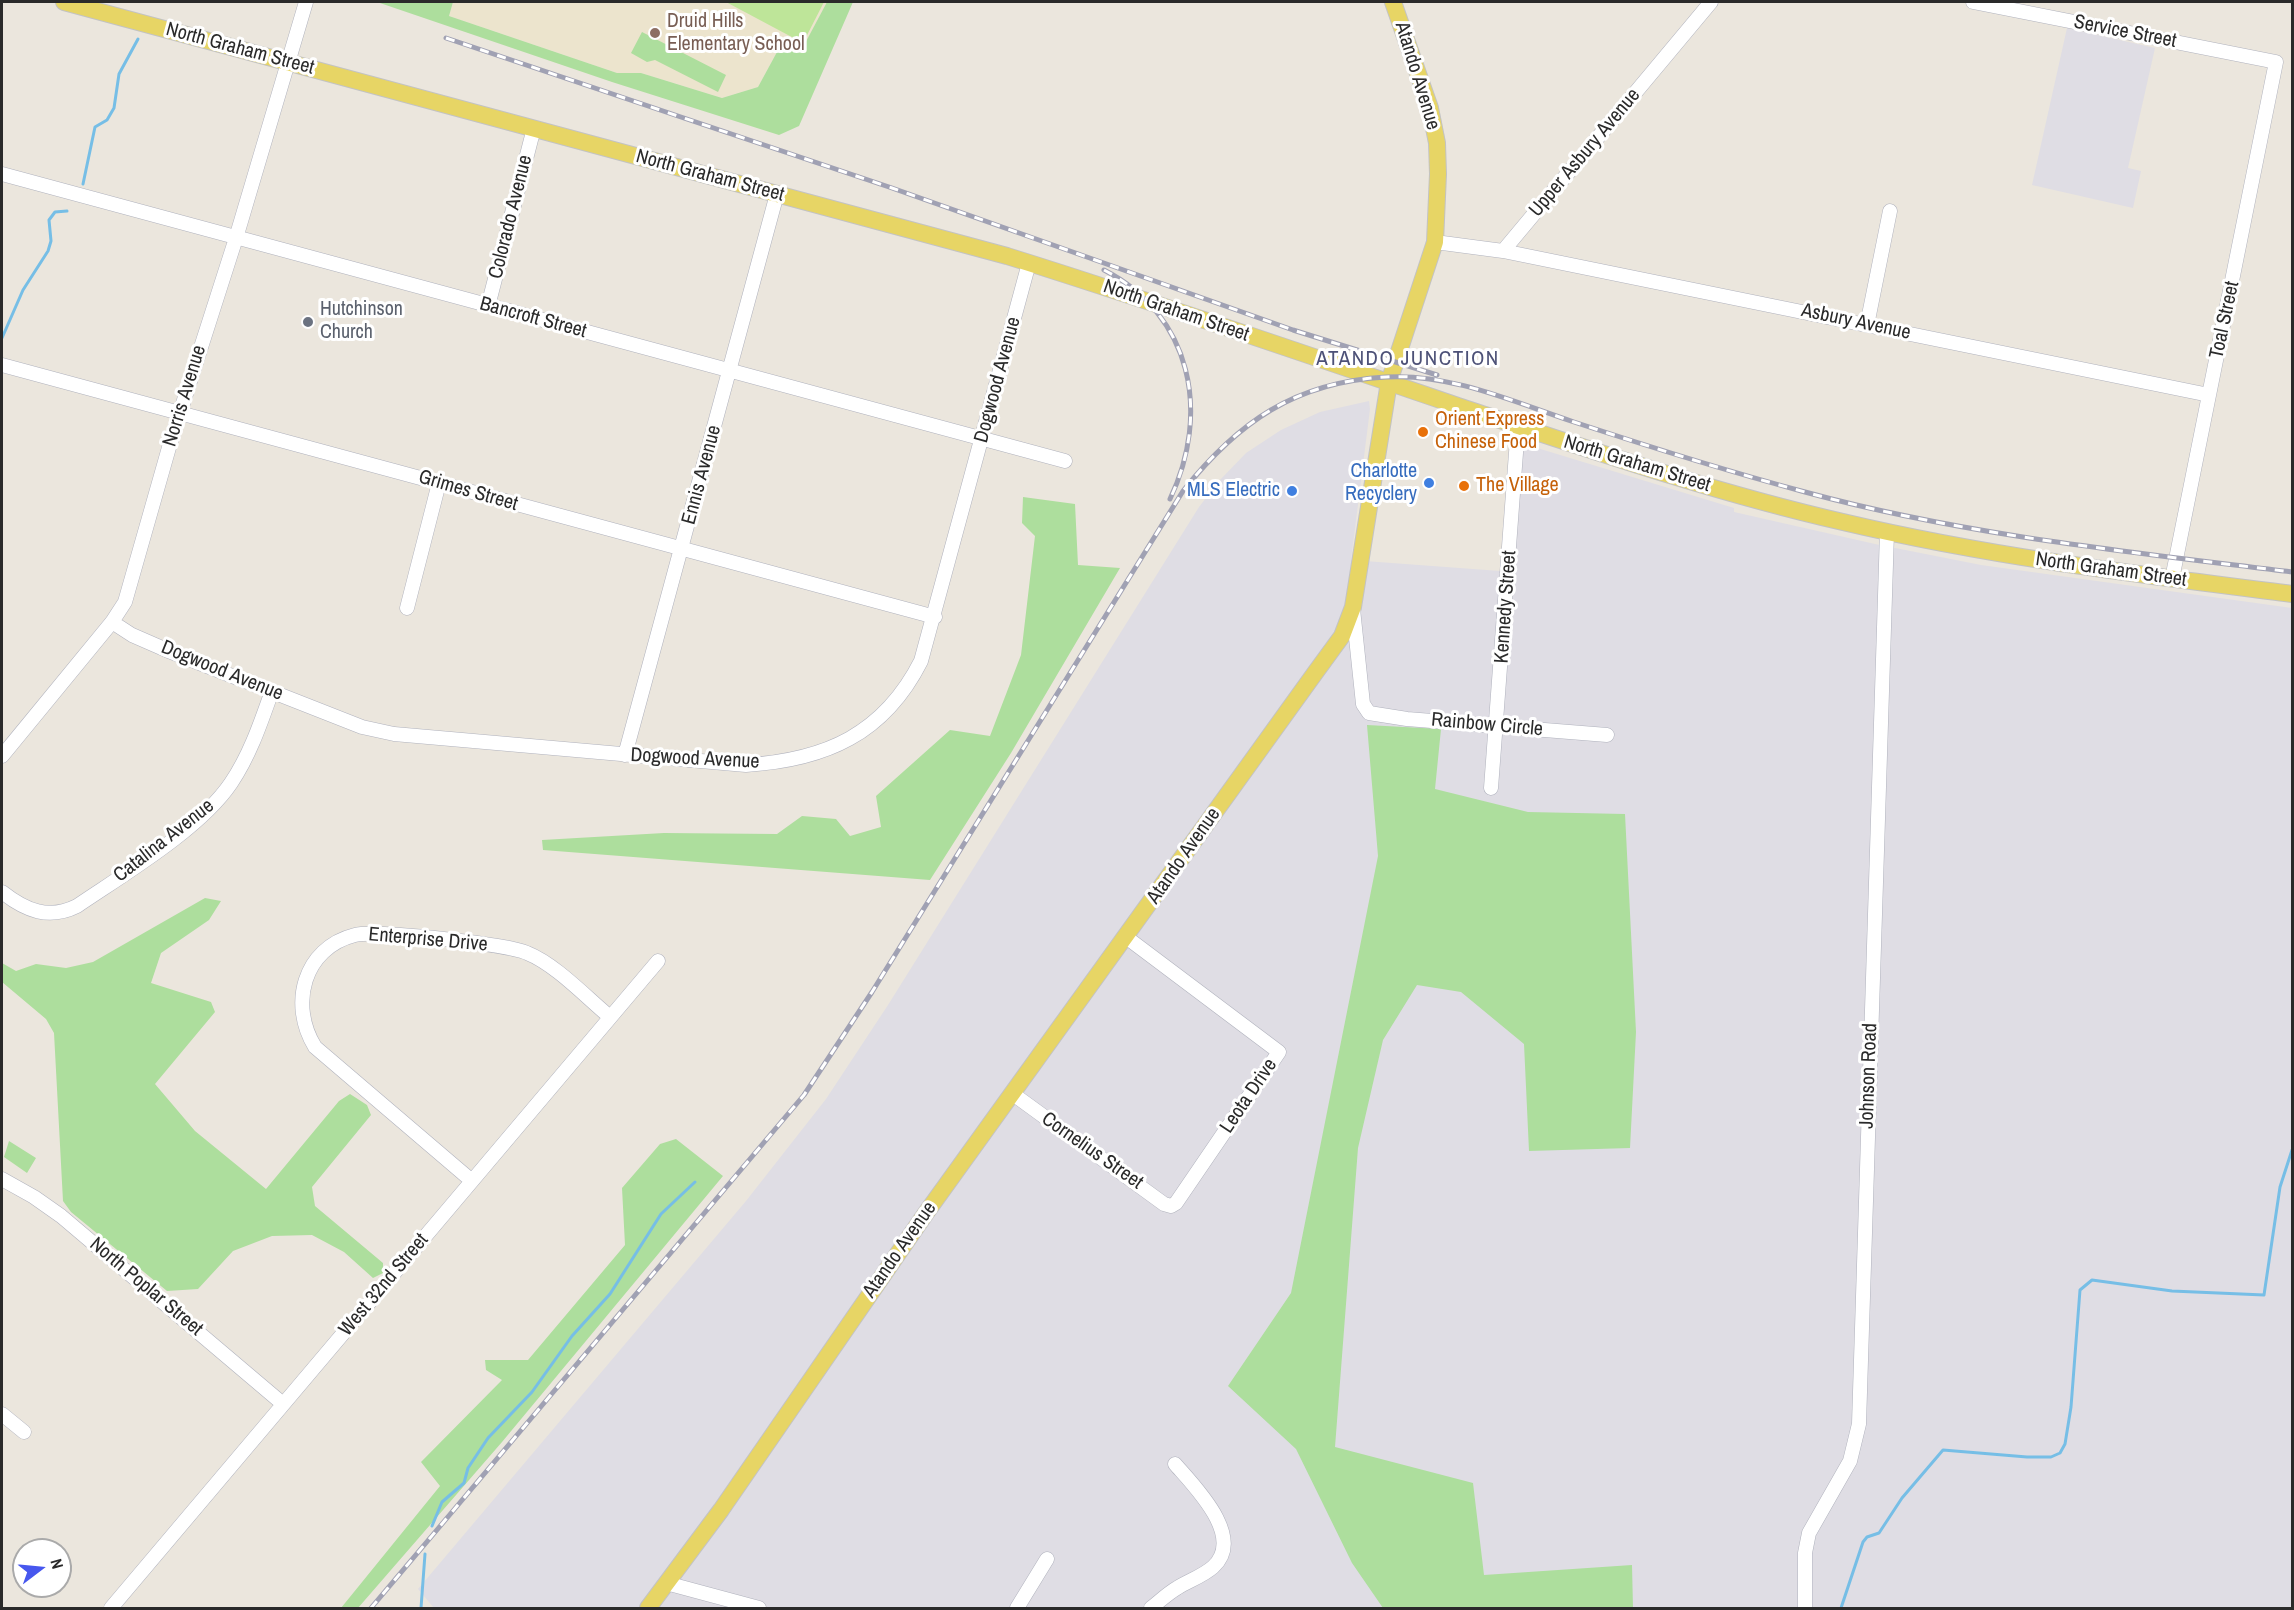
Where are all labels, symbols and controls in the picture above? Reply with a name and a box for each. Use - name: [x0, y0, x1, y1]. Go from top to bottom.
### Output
- place label: Druid Hills Elementary School: [667, 10, 805, 57]
- street label: Service Street: [2072, 10, 2178, 54]
- street label: North Graham Street: [163, 18, 317, 80]
- street label: Atando Avenue: [1389, 19, 1445, 133]
- marker: Druid Hills Elementary School: [648, 26, 662, 40]
- street label: Upper Asbury Avenue: [1524, 84, 1646, 222]
- street label: North Graham Street: [633, 145, 787, 207]
- street label: Colorado Avenue: [484, 153, 538, 281]
- street label: North Graham Street: [1100, 275, 1252, 347]
- street label: Toal Street: [2205, 279, 2245, 361]
- street label: Bancroft Street: [477, 292, 589, 344]
- place label: Hutchinson Church: [320, 298, 403, 345]
- street label: Asbury Avenue: [1799, 299, 1913, 345]
- marker: Hutchinson Church: [301, 315, 315, 329]
- street label: Dogwood Avenue: [970, 315, 1026, 445]
- street label: Norris Avenue: [158, 343, 212, 449]
- district label: ATANDO JUNCTION: [1316, 346, 1500, 372]
- place label: Orient Express Chinese Food: [1435, 408, 1544, 455]
- street label: Ennis Avenue: [677, 423, 727, 527]
- marker: Orient Express Chinese Food: [1416, 425, 1430, 439]
- street label: North Graham Street: [1561, 430, 1713, 498]
- place label: Charlotte Recyclery: [1345, 460, 1417, 507]
- street label: Grimes Street: [416, 465, 520, 517]
- place label: The Village: [1476, 474, 1559, 498]
- marker: Charlotte Recyclery: [1422, 476, 1436, 490]
- place label: MLS Electric: [1187, 479, 1280, 503]
- marker: The Village: [1457, 479, 1471, 493]
- marker: MLS Electric: [1285, 484, 1299, 498]
- street label: North Graham Street: [2034, 548, 2188, 592]
- street label: Kennedy Street: [1490, 550, 1522, 664]
- street label: Dogwood Avenue: [158, 636, 286, 706]
- street label: Rainbow Circle: [1430, 708, 1544, 742]
- street label: Dogwood Avenue: [630, 744, 760, 774]
- street label: Catalina Avenue: [109, 794, 219, 888]
- street label: Atando Avenue: [1142, 803, 1226, 909]
- street label: Enterprise Drive: [367, 923, 489, 957]
- street label: Johnson Road: [1855, 1023, 1883, 1129]
- street label: Leota Drive: [1215, 1054, 1283, 1138]
- street label: Cornelius Street: [1037, 1107, 1147, 1195]
- street label: Atando Avenue: [858, 1197, 942, 1303]
- street label: West 32nd Street: [334, 1229, 434, 1341]
- street label: North Poplar Street: [85, 1233, 207, 1341]
- north arrow: [12, 1538, 72, 1598]
- text: N: [45, 1556, 69, 1571]

